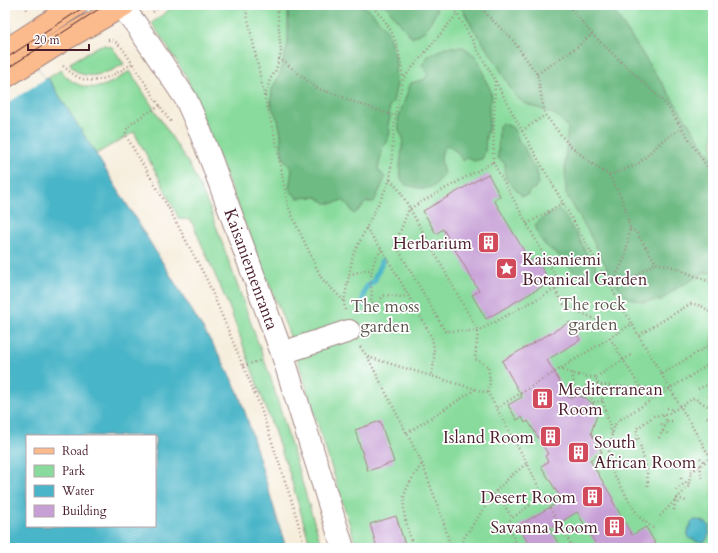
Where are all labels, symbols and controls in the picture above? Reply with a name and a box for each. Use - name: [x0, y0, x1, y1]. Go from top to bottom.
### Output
- scale bar: [28, 26, 89, 52]
- text: 20 m: [34, 32, 61, 48]
- street label: Kaisaniemenranta: [218, 205, 284, 334]
- building icon: Herbarium: [475, 230, 501, 256]
- place label: Herbarium: [393, 232, 473, 255]
- place label: Kaisaniemi Botanical Garden: [522, 248, 648, 291]
- place icon: Kaisaniemi Botanical Garden: [493, 256, 519, 282]
- park label: The rock garden: [560, 293, 627, 336]
- park label: The moss garden: [350, 295, 420, 338]
- place label: Mediterranean Room: [558, 378, 663, 421]
- building icon: Mediterranean Room: [529, 386, 555, 412]
- building icon: Island Room: [537, 424, 563, 450]
- place label: Island Room: [443, 426, 535, 449]
- place label: South African Room: [594, 431, 697, 474]
- legend: [26, 435, 156, 527]
- building icon: South African Room: [565, 439, 591, 465]
- text: Road: [62, 443, 89, 459]
- text: Park: [62, 463, 86, 479]
- text: Water: [61, 483, 95, 499]
- building icon: Desert Room: [579, 484, 605, 510]
- place label: Desert Room: [480, 486, 577, 509]
- text: Building: [62, 503, 107, 519]
- building icon: Savanna Room: [601, 514, 627, 540]
- place label: Savanna Room: [490, 516, 599, 539]

